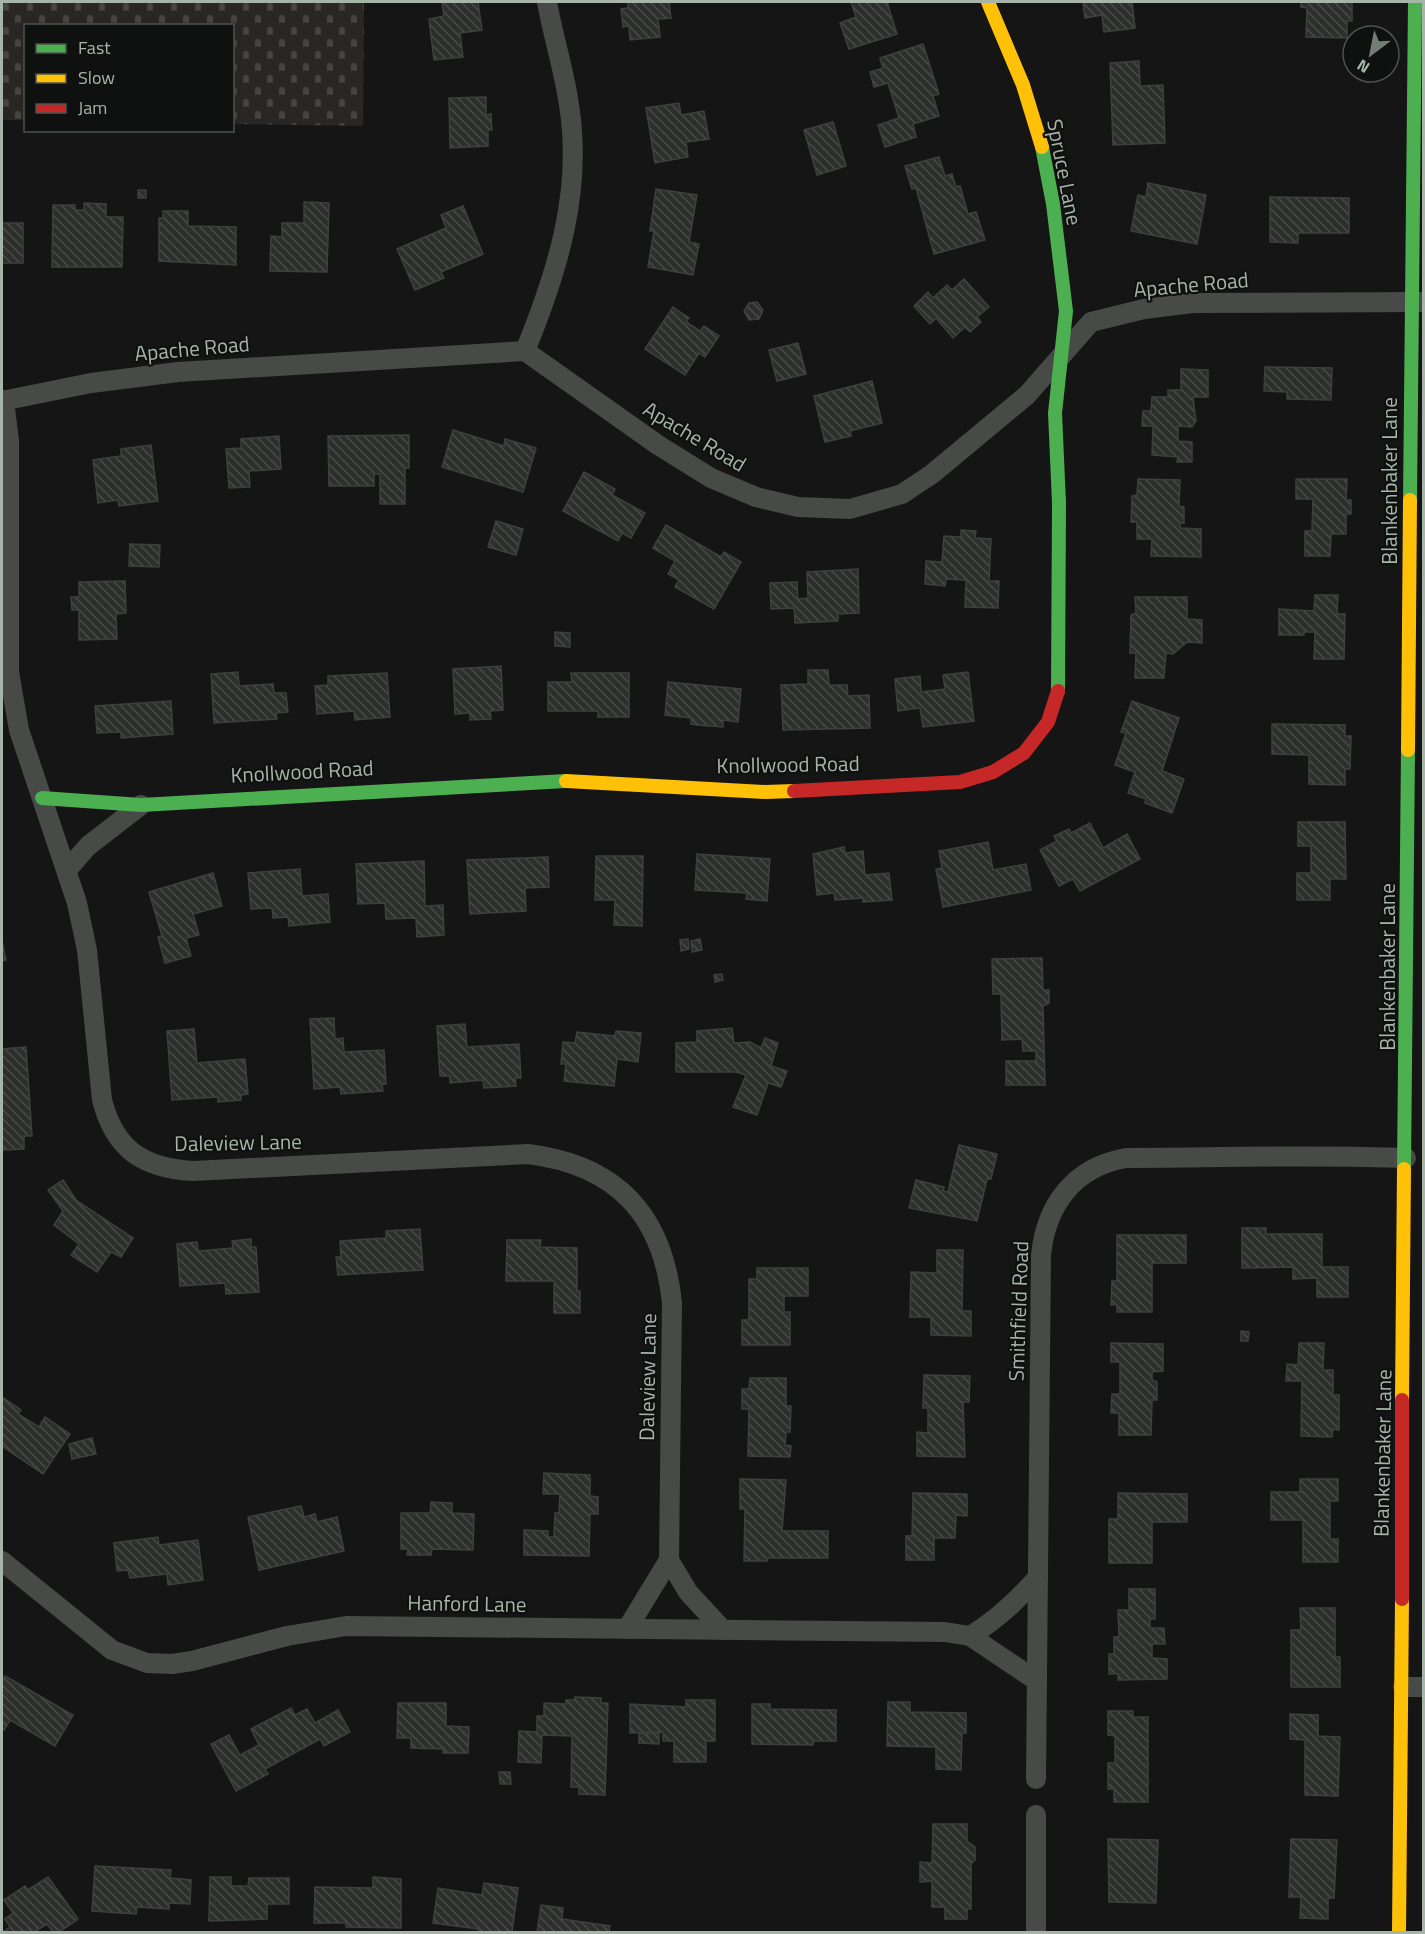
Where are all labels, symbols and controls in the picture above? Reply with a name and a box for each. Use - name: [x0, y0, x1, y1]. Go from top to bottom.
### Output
- legend: [24, 24, 234, 132]
- north arrow: [1341, 24, 1401, 84]
- text: Fast: [78, 34, 111, 61]
- text: N: [1352, 54, 1374, 80]
- text: Slow: [78, 64, 115, 91]
- text: Jam: [78, 94, 107, 121]
- street label: Spruce Lane: [1039, 116, 1091, 228]
- street label: Apache Road: [1132, 263, 1250, 305]
- street label: Apache Road: [133, 327, 251, 369]
- street label: Apache Road: [637, 393, 753, 479]
- street label: Blankenbaker Lane: [1373, 397, 1405, 565]
- street label: Knollwood Road: [716, 747, 860, 781]
- street label: Knollwood Road: [230, 751, 374, 791]
- street label: Blankenbaker Lane: [1371, 883, 1403, 1051]
- street label: Daleview Lane: [174, 1125, 302, 1159]
- street label: Smithfield Road: [1000, 1240, 1036, 1382]
- street label: Daleview Lane: [630, 1313, 664, 1441]
- street label: Blankenbaker Lane: [1365, 1369, 1399, 1537]
- street label: Hanford Lane: [407, 1586, 527, 1620]

